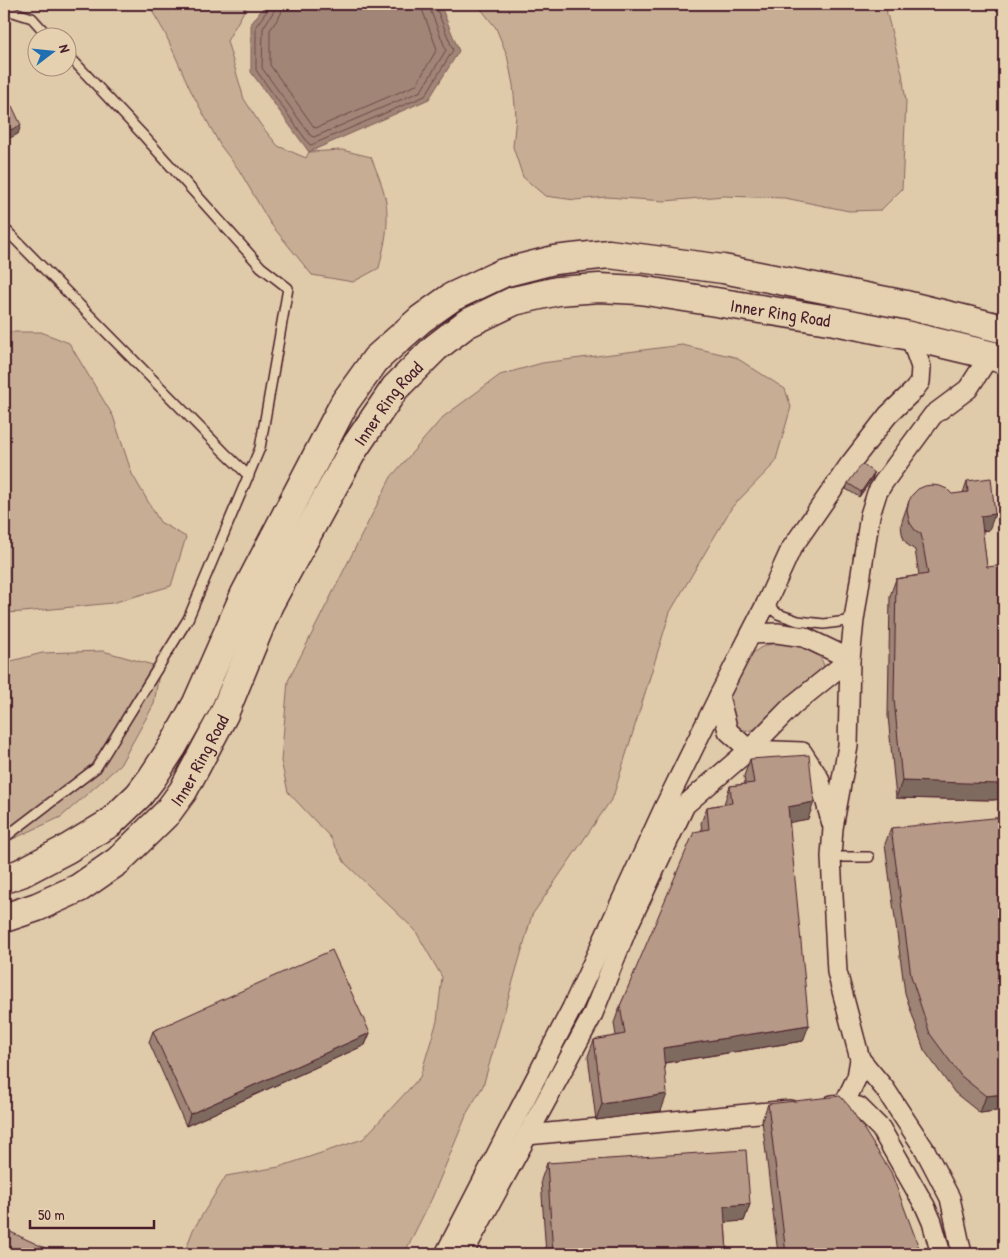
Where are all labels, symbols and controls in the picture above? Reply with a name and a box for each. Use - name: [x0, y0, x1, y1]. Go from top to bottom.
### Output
- north arrow: [28, 28, 78, 78]
- text: N: [55, 42, 75, 55]
- street label: Inner Ring Road: [729, 292, 832, 333]
- street label: Inner Ring Road: [347, 355, 428, 450]
- street label: Inner Ring Road: [164, 710, 234, 811]
- scale bar: [30, 1198, 154, 1230]
- text: 50 m: [38, 1204, 65, 1225]

